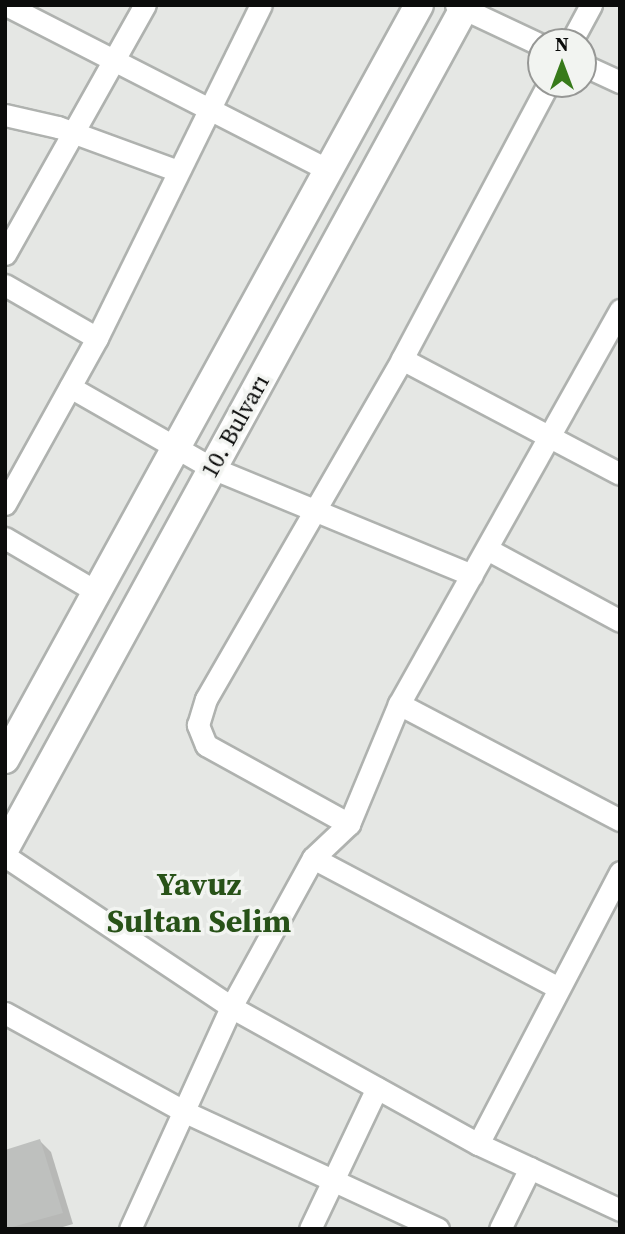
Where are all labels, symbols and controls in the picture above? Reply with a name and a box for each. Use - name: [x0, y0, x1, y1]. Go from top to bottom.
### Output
- north arrow: [527, 28, 597, 98]
- text: N: [555, 31, 569, 57]
- street label: 10. Bulvarı: [195, 369, 275, 483]
- district label: Yavuz Sultan Selim: [107, 866, 291, 941]

